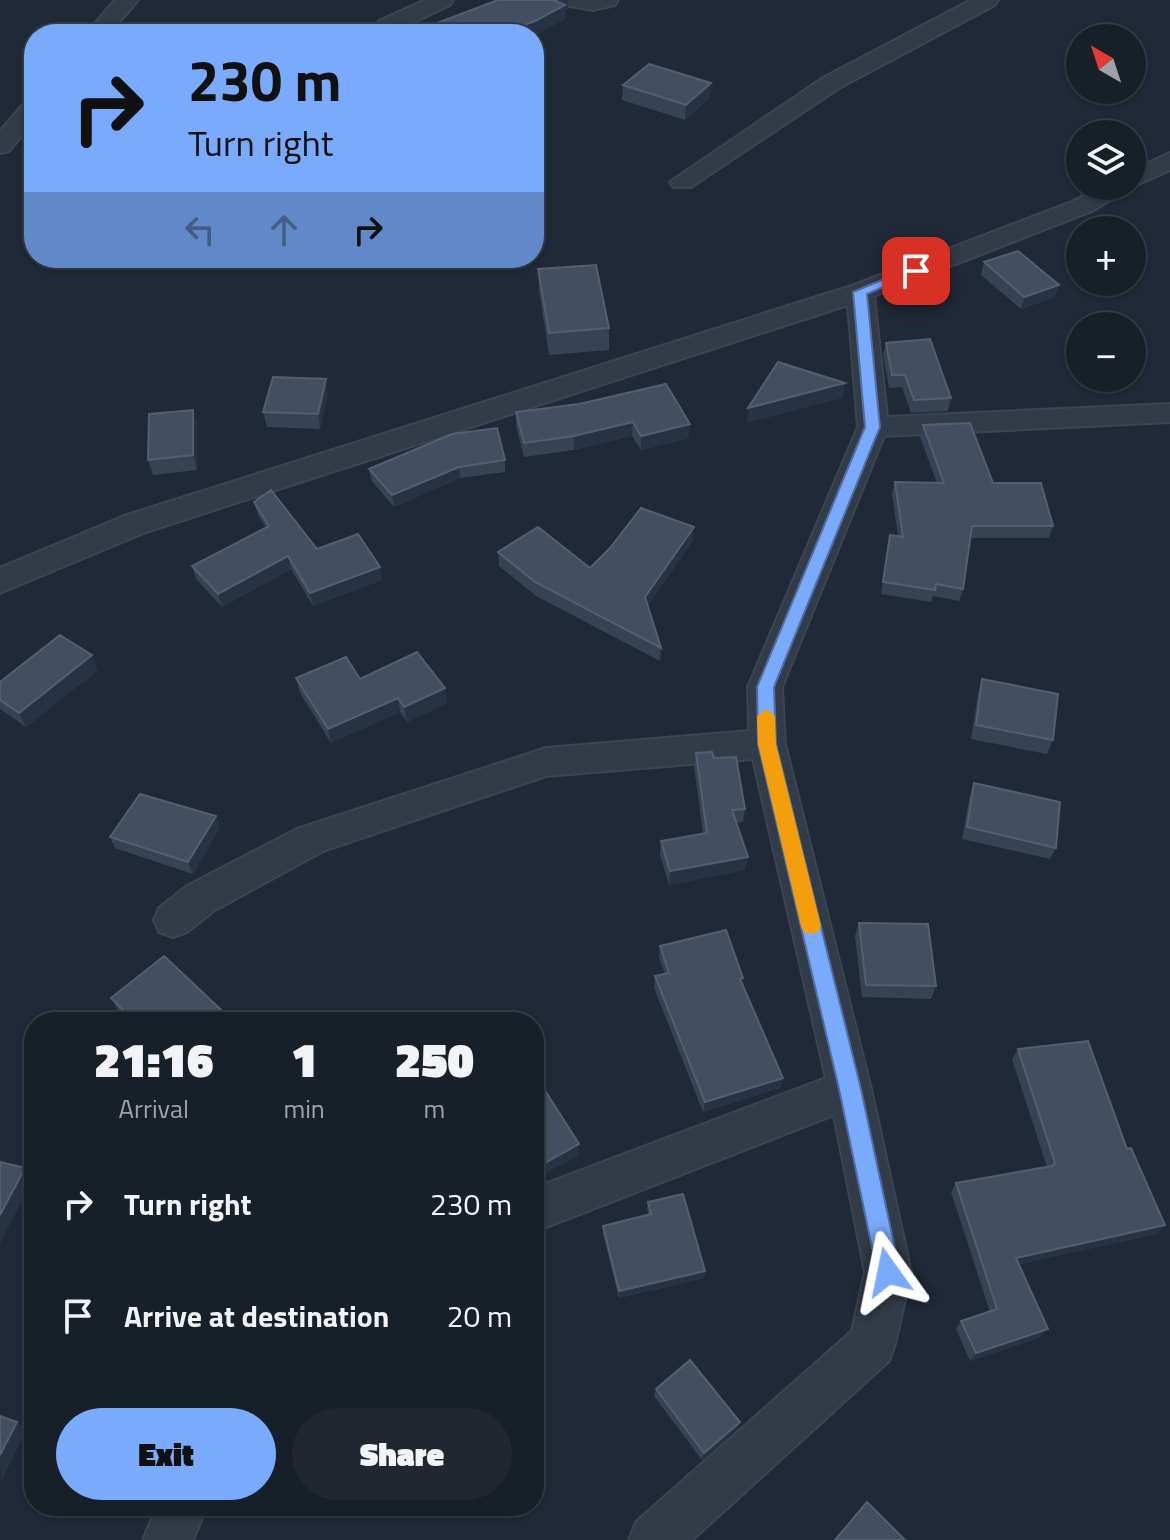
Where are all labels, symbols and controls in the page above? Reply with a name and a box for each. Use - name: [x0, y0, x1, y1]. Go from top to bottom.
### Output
- north arrow: [1066, 24, 1146, 104]
- map controls: [1066, 24, 1146, 392]
- text: 230 m: [188, 38, 341, 123]
- icon: right: [56, 56, 160, 160]
- text: Turn right: [188, 115, 333, 170]
- button: layers: [1066, 120, 1146, 200]
- icon: left: [178, 208, 222, 252]
- icon: ahead: [262, 208, 306, 252]
- icon: right: [346, 208, 390, 252]
- button: +: [1066, 216, 1146, 296]
- pin: [882, 237, 950, 305]
- icon: arrive: [894, 249, 938, 293]
- button: −: [1066, 312, 1146, 392]
- text: 21:16: [94, 1023, 213, 1096]
- text: 1: [291, 1023, 317, 1096]
- text: 250: [395, 1023, 474, 1096]
- text: Arrival: [118, 1089, 189, 1128]
- text: min: [283, 1089, 325, 1128]
- text: m: [424, 1089, 445, 1128]
- text: Turn right: [124, 1181, 252, 1227]
- text: 230 m: [430, 1181, 512, 1227]
- icon: right: [56, 1182, 100, 1226]
- position arrow: [846, 1230, 930, 1314]
- text: Arrive at destination: [124, 1293, 389, 1339]
- text: 20 m: [447, 1293, 512, 1339]
- icon: arrive: [56, 1294, 100, 1338]
- button: Exit: [56, 1408, 276, 1500]
- button: Share: [292, 1408, 512, 1500]

